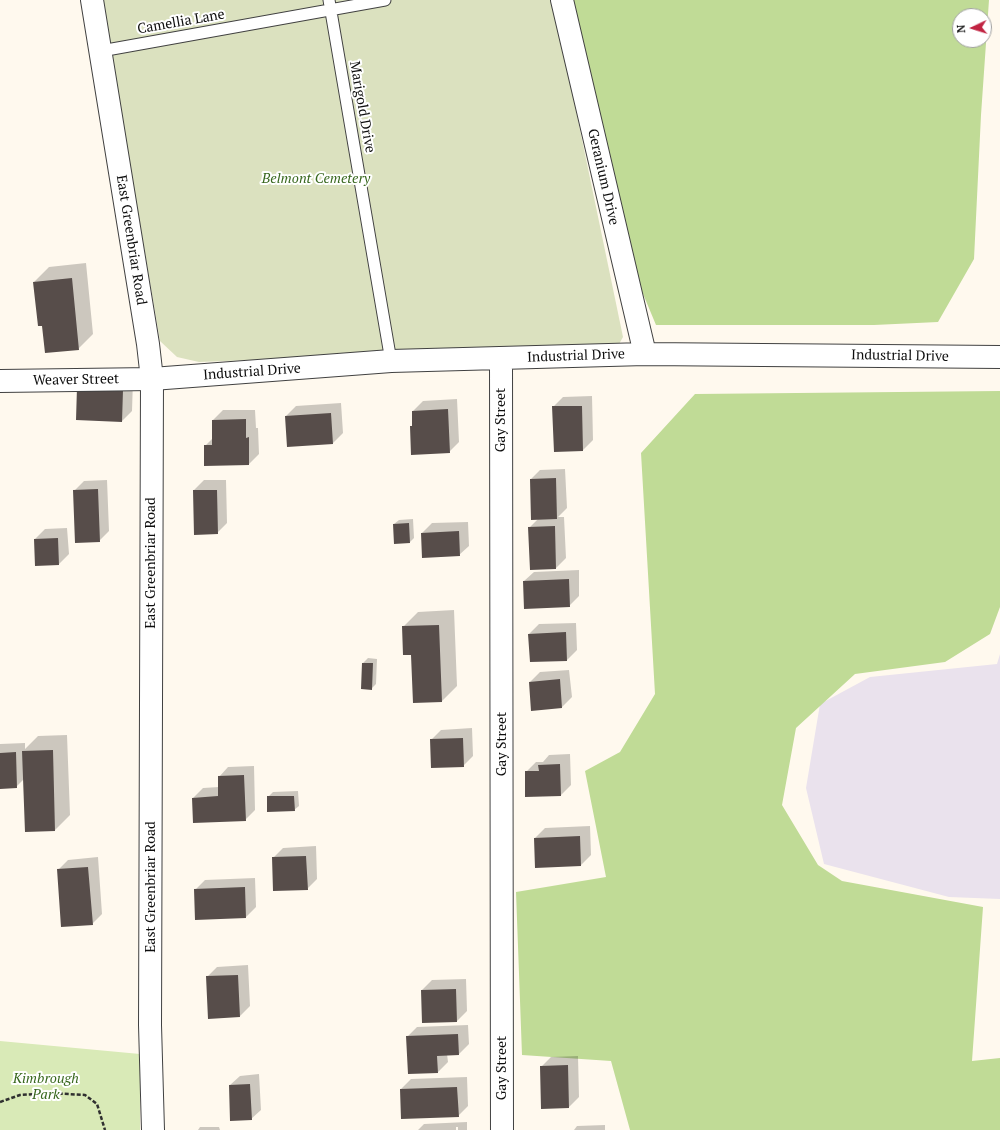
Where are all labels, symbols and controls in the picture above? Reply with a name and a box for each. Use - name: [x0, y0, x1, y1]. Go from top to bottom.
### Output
- street label: Camellia Lane: [136, 6, 226, 38]
- north arrow: [952, 8, 992, 48]
- text: N: [954, 24, 968, 33]
- street label: Marigold Drive: [346, 60, 378, 154]
- street label: Geranium Drive: [584, 127, 622, 227]
- park label: Belmont Cemetery: [262, 171, 370, 187]
- street label: East Greenbriar Road: [112, 174, 150, 306]
- street label: Industrial Drive: [527, 346, 625, 366]
- street label: Industrial Drive: [851, 347, 949, 365]
- street label: Industrial Drive: [203, 360, 301, 384]
- street label: Weaver Street: [33, 371, 119, 389]
- street label: Gay Street: [493, 388, 509, 452]
- street label: East Greenbriar Road: [143, 497, 159, 629]
- street label: Gay Street: [494, 712, 510, 776]
- street label: East Greenbriar Road: [143, 821, 159, 953]
- street label: Gay Street: [494, 1036, 510, 1100]
- park label: Kimbrough Park: [13, 1071, 79, 1104]

